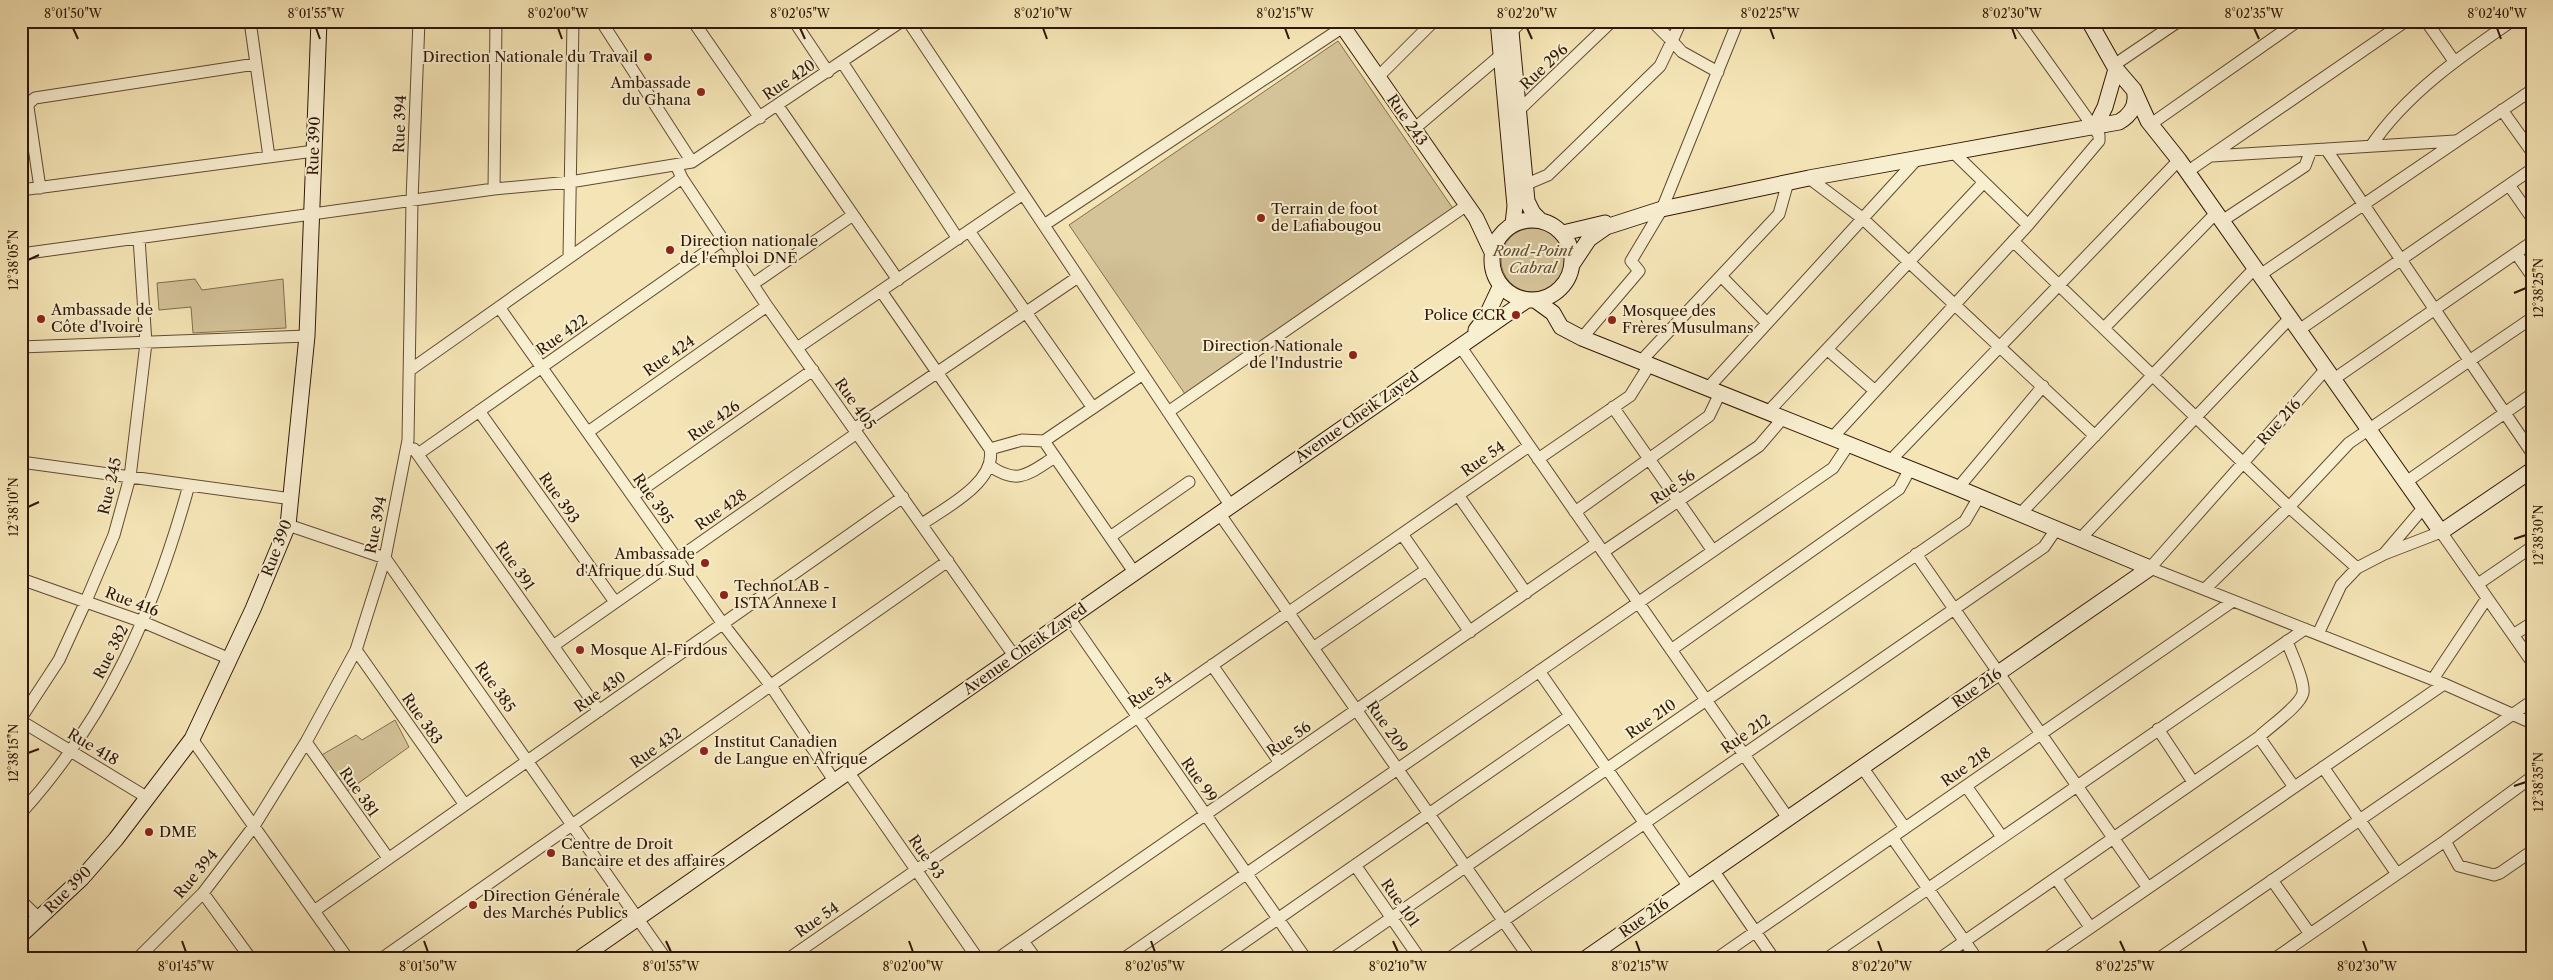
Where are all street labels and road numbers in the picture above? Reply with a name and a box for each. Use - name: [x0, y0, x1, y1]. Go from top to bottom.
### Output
- street label: Rue 296: [1516, 39, 1572, 94]
- street label: Rue 420: [759, 55, 819, 104]
- street label: Rue 243: [1383, 90, 1432, 149]
- street label: Rue 394: [389, 95, 410, 153]
- street label: Rue 390: [303, 116, 324, 176]
- street label: Rue 422: [532, 310, 591, 359]
- street label: Rue 424: [639, 331, 698, 380]
- street label: Avenue Cheik Zayed: [1290, 367, 1422, 467]
- street label: Rue 405: [831, 374, 880, 433]
- street label: Rue 216: [2253, 394, 2305, 449]
- street label: Rue 426: [684, 396, 743, 445]
- street label: Rue 54: [1457, 437, 1508, 481]
- street label: Rue 245: [94, 455, 125, 516]
- street label: Rue 56: [1647, 465, 1699, 508]
- street label: Rue 393: [535, 469, 584, 527]
- street label: Rue 395: [629, 470, 678, 528]
- street label: Rue 428: [691, 485, 750, 534]
- street label: Rue 394: [361, 494, 390, 555]
- street label: Rue 390: [257, 517, 296, 579]
- street label: Rue 391: [492, 537, 540, 595]
- street label: Rue 416: [102, 583, 162, 621]
- street label: Avenue Cheik Zayed: [958, 599, 1090, 699]
- street label: Rue 382: [89, 621, 132, 682]
- street label: Rue 385: [471, 658, 520, 716]
- street label: Rue 216: [1948, 664, 2005, 712]
- street label: Rue 430: [570, 667, 629, 716]
- street label: Rue 54: [1124, 668, 1175, 712]
- street label: Rue 383: [398, 690, 447, 748]
- street label: Rue 210: [1622, 694, 1680, 743]
- street label: Rue 209: [1363, 697, 1412, 757]
- street label: Rue 212: [1717, 710, 1774, 757]
- street label: Rue 56: [1263, 716, 1315, 761]
- street label: Rue 432: [626, 723, 685, 772]
- street label: Rue 418: [64, 724, 122, 769]
- street label: Rue 218: [1937, 743, 1994, 791]
- street label: Rue 99: [1177, 754, 1222, 806]
- street label: Rue 381: [336, 763, 384, 821]
- street label: Rue 93: [904, 831, 948, 883]
- street label: Rue 394: [170, 845, 222, 902]
- street label: Rue 390: [40, 862, 95, 917]
- street label: Rue 101: [1377, 875, 1424, 931]
- street label: Rue 216: [1615, 894, 1672, 942]
- street label: Rue 54: [791, 898, 842, 942]

